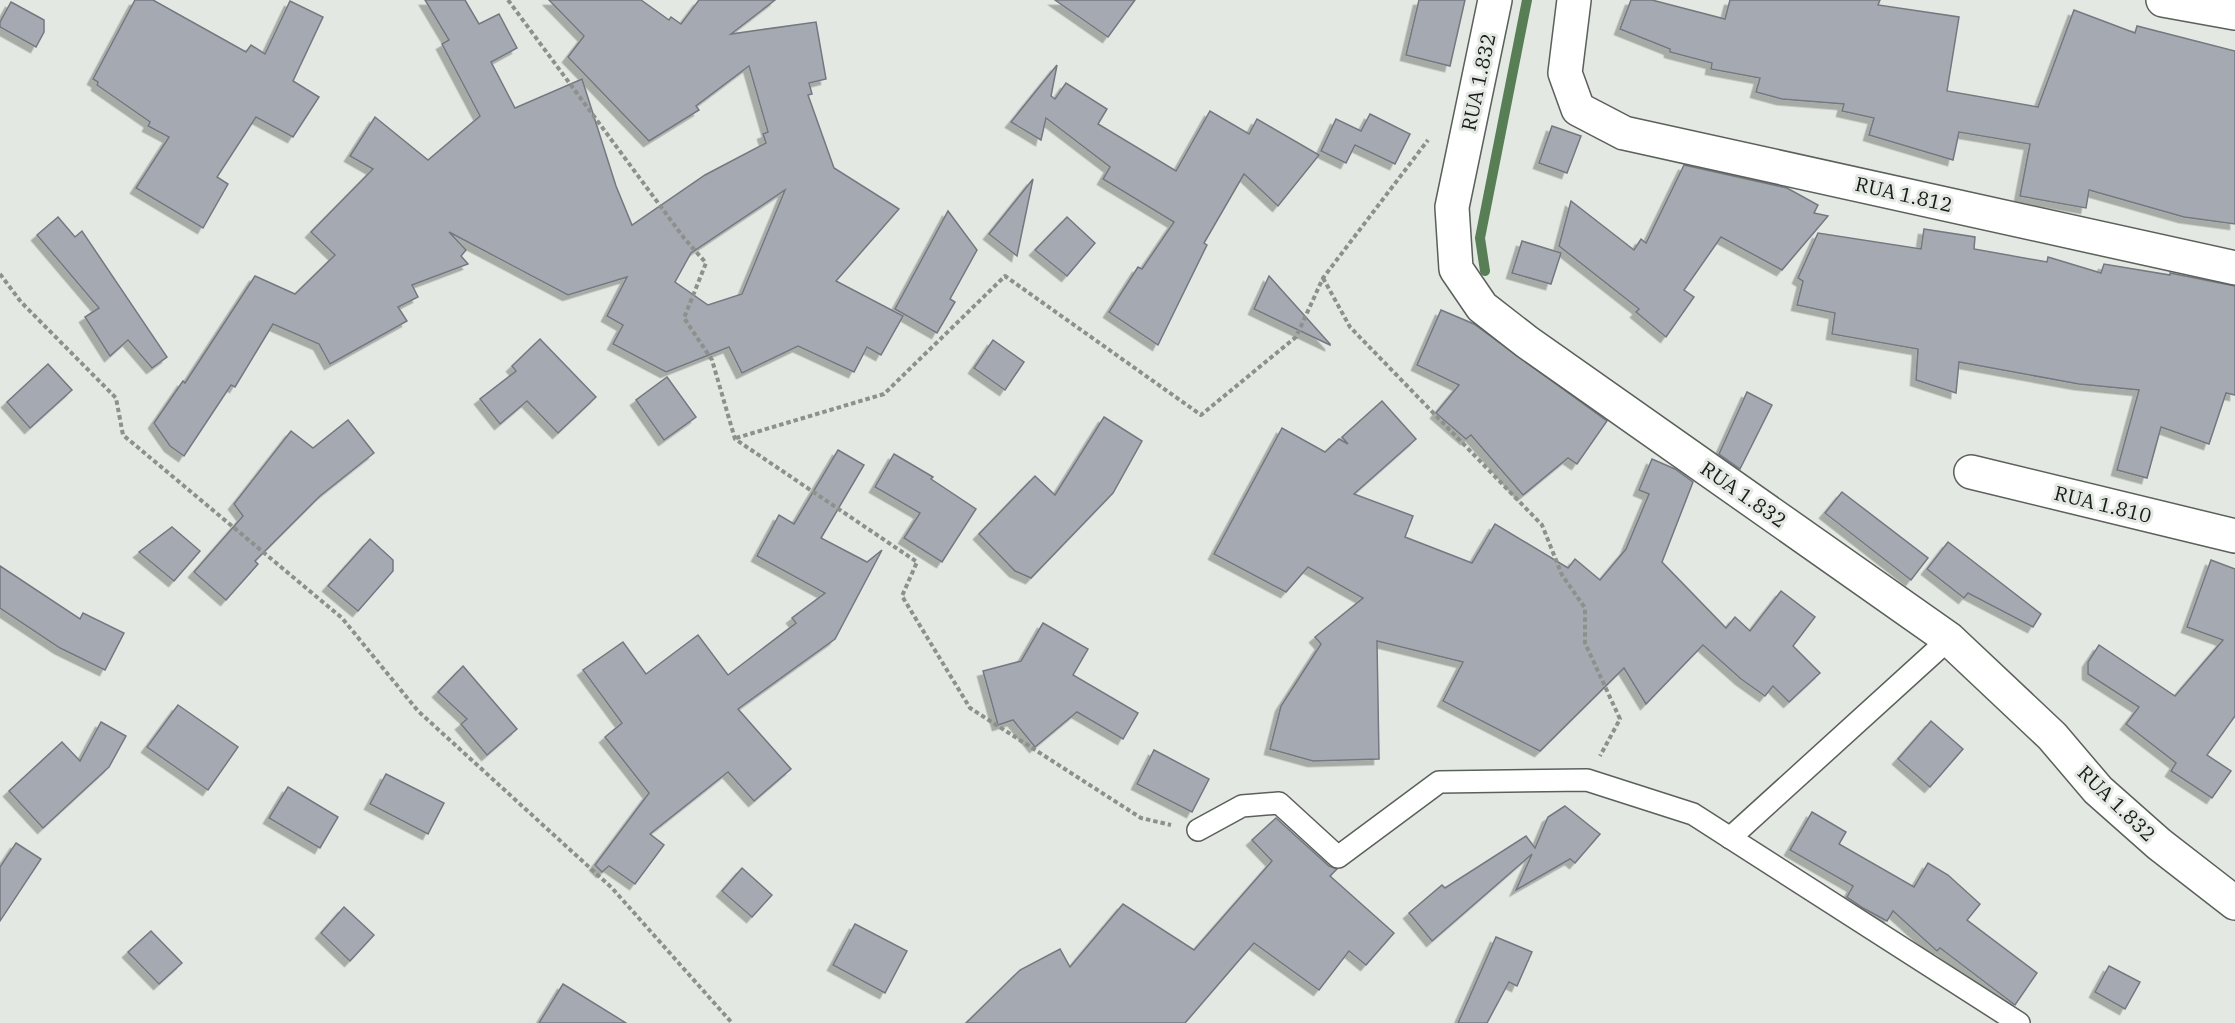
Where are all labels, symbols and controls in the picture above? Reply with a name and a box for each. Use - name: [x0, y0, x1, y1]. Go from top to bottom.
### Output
- street label: RUA 1.832: [1454, 31, 1502, 133]
- street label: RUA 1.812: [1853, 170, 1955, 218]
- street label: RUA 1.832: [1696, 455, 1792, 533]
- street label: RUA 1.810: [2052, 479, 2154, 529]
- street label: RUA 1.832: [2072, 759, 2162, 847]

